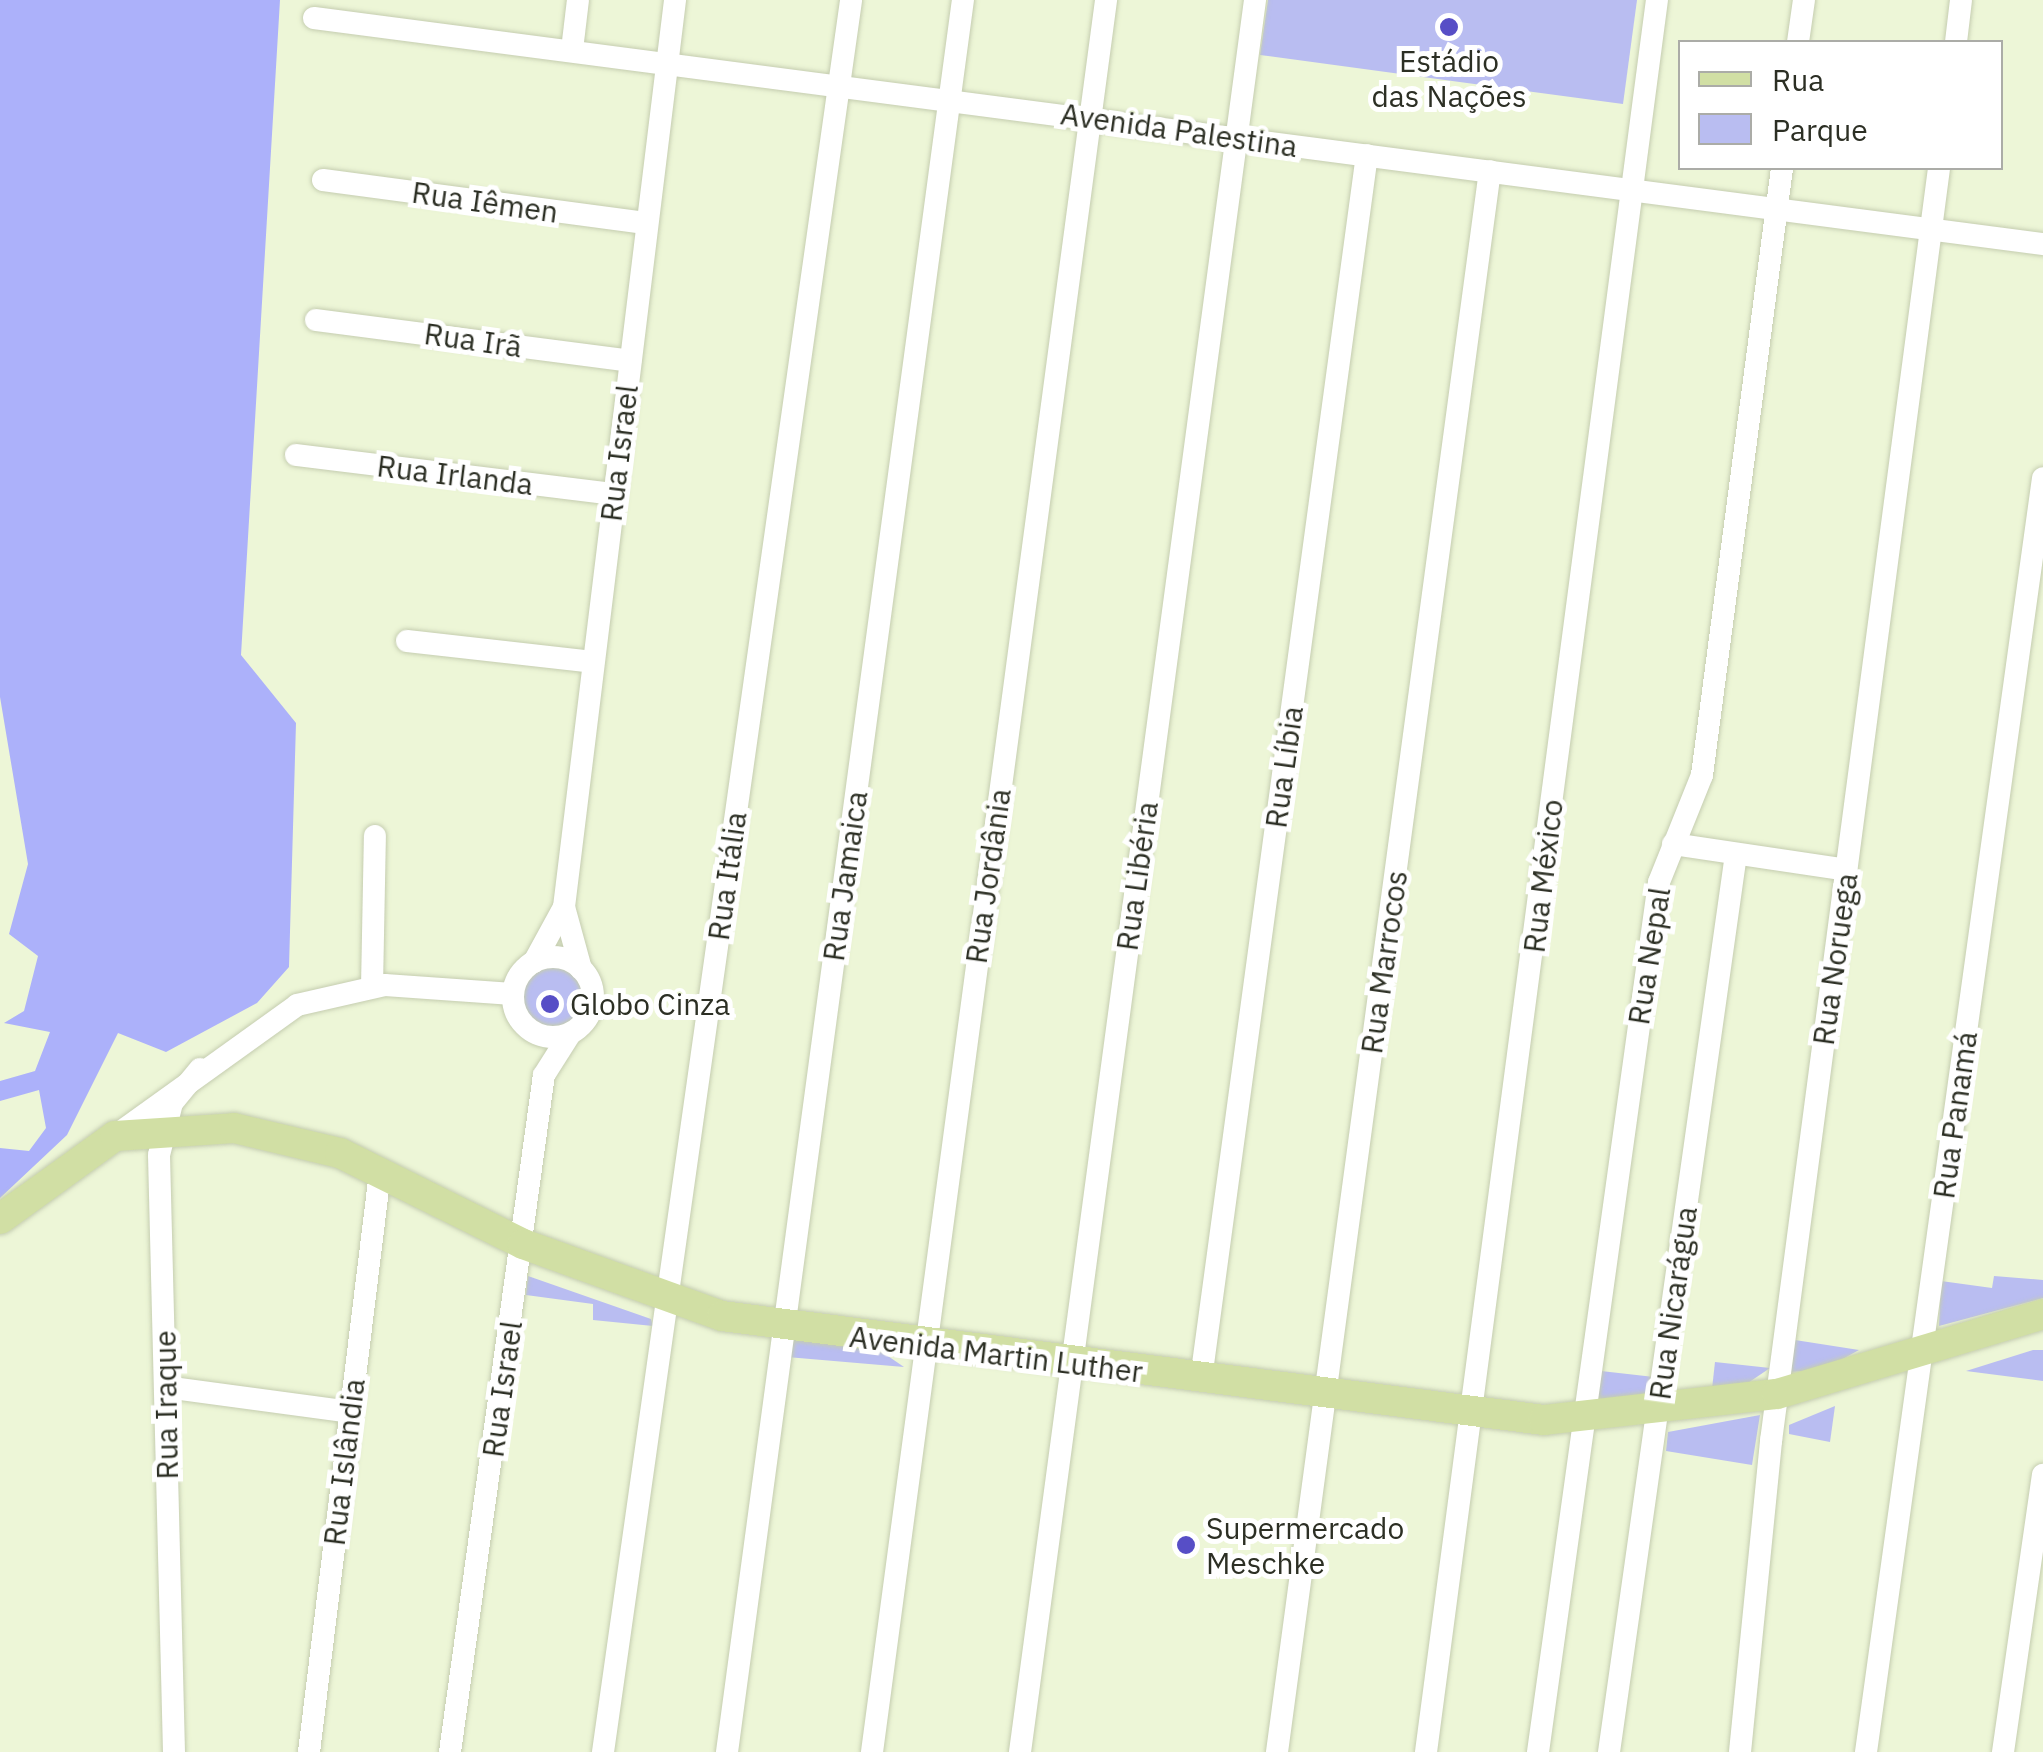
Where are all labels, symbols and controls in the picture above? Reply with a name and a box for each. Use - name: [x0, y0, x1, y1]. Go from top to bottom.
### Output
- marker: Estádio das Nações: [1438, 16, 1460, 38]
- legend: [1678, 40, 2003, 170]
- place label: Estádio das Nações: [1371, 43, 1527, 114]
- text: Rua: [1772, 60, 1824, 99]
- street label: Avenida Palestina: [1058, 96, 1300, 164]
- text: Parque: [1772, 110, 1868, 149]
- street label: Rua Iêmen: [410, 174, 560, 230]
- street label: Rua Irã: [422, 315, 524, 365]
- street label: Rua Israel: [593, 383, 645, 523]
- street label: Rua Irlanda: [375, 448, 535, 502]
- street label: Rua Líbia: [1258, 704, 1310, 830]
- street label: Rua Jordânia: [958, 786, 1018, 966]
- street label: Rua Jamaica: [815, 789, 875, 963]
- street label: Rua México: [1516, 797, 1570, 955]
- street label: Rua Libéria: [1109, 799, 1165, 953]
- street label: Rua Itália: [700, 809, 754, 943]
- street label: Rua Marrocos: [1353, 868, 1415, 1056]
- street label: Rua Noruega: [1805, 871, 1865, 1047]
- street label: Rua Nepal: [1620, 885, 1678, 1027]
- place label: Globo Cinza: [570, 986, 730, 1022]
- marker: Globo Cinza: [539, 993, 561, 1015]
- street label: Rua Panamá: [1925, 1029, 1985, 1201]
- street label: Rua Nicarágua: [1642, 1204, 1704, 1402]
- street label: Rua Israel: [475, 1318, 529, 1460]
- street label: Avenida Martin Luther: [847, 1318, 1145, 1390]
- street label: Rua Iraque: [147, 1330, 185, 1480]
- street label: Rua Islândia: [316, 1376, 372, 1548]
- place label: Supermercado Meschke: [1206, 1510, 1404, 1580]
- marker: Supermercado Meschke: [1175, 1534, 1197, 1556]

